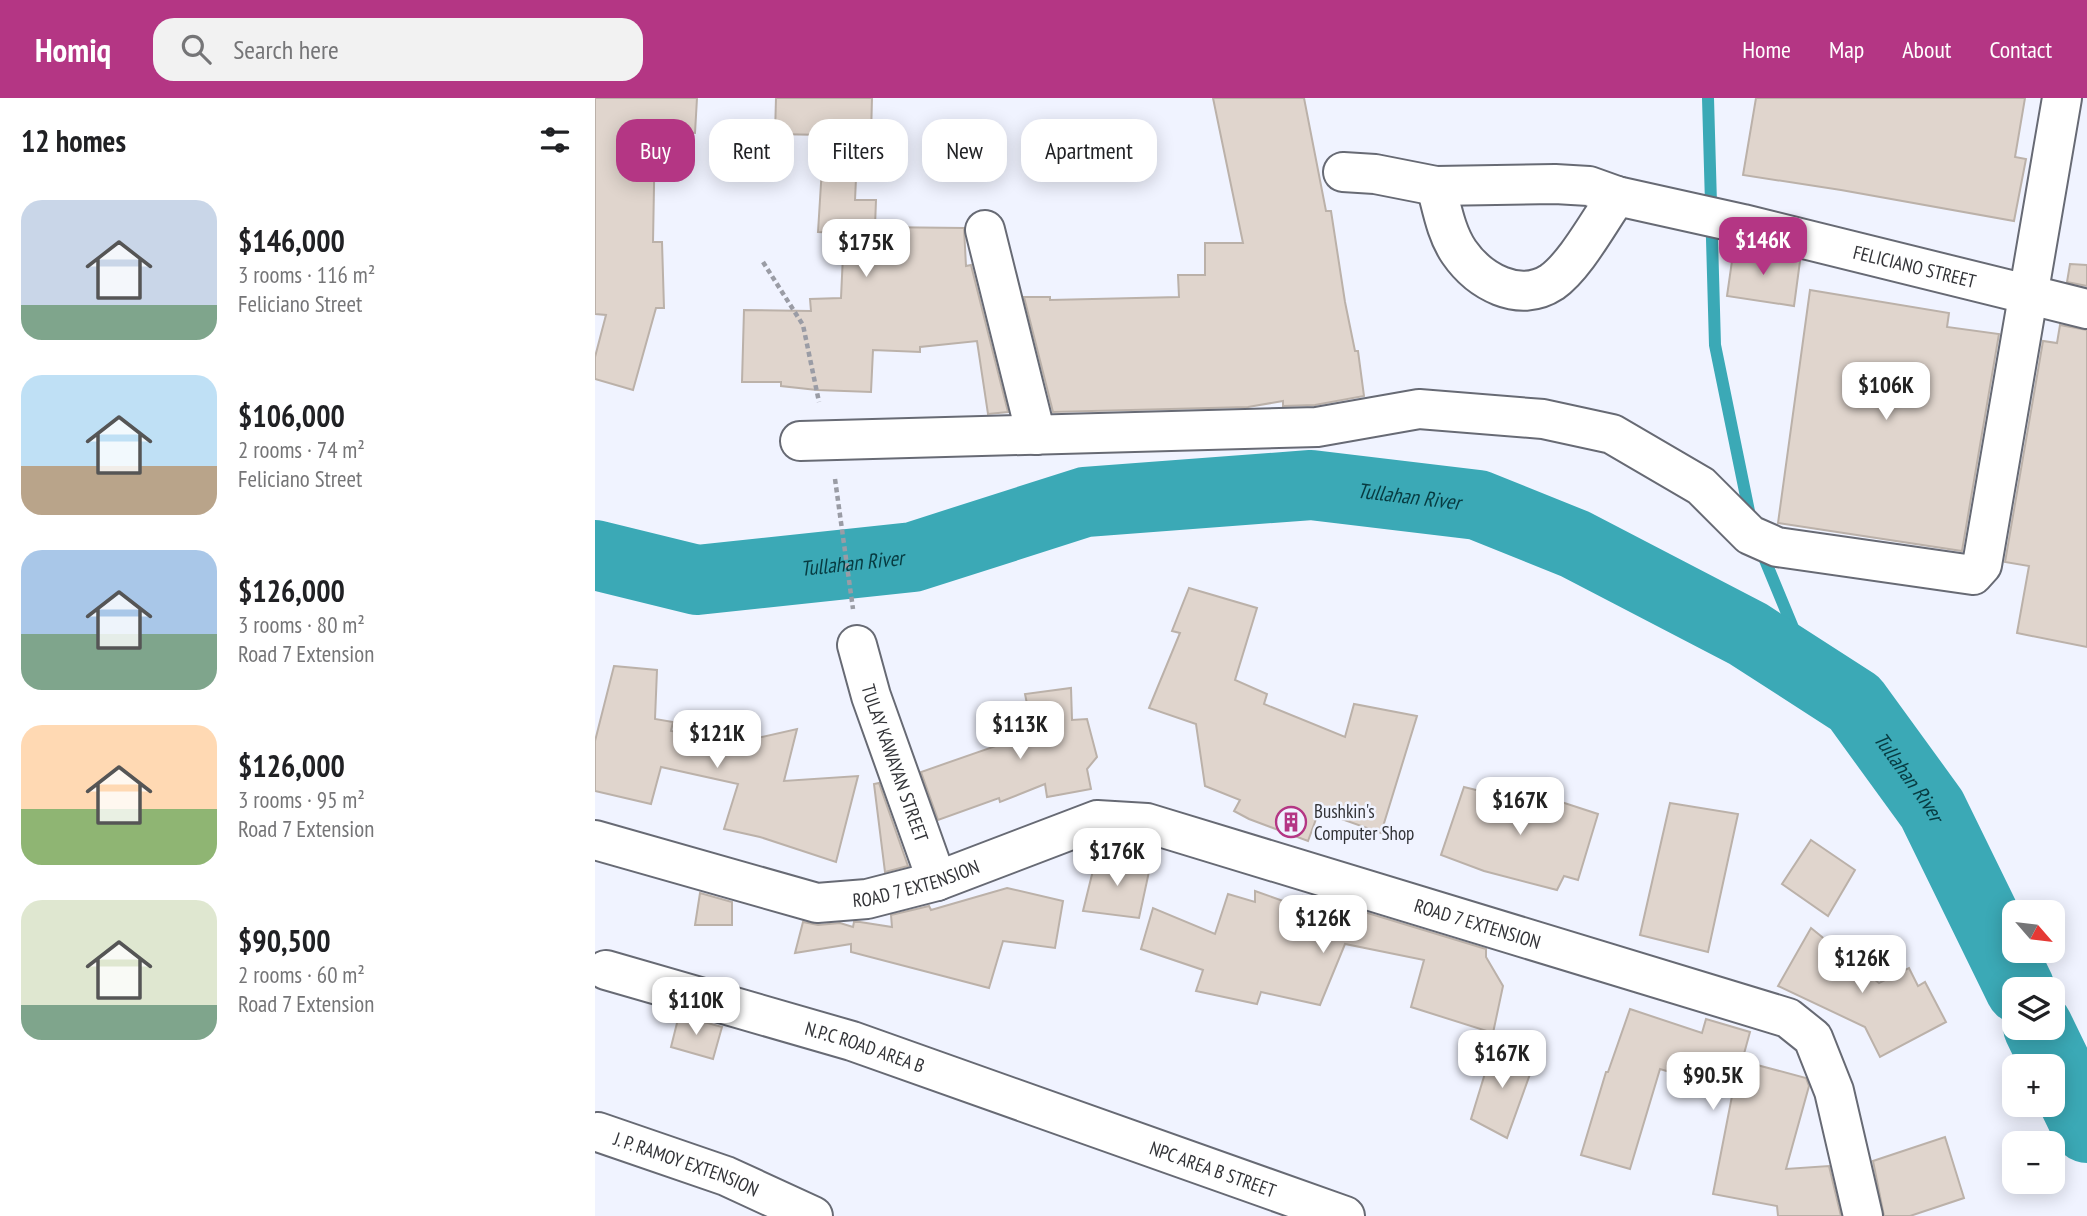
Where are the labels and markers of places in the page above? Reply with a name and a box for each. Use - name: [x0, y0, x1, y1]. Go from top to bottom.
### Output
- pin: $146K: [1714, 218, 1812, 277]
- pin: $175K: [817, 220, 915, 279]
- pin: $106K: [1837, 362, 1935, 422]
- pin: $113K: [971, 702, 1069, 761]
- pin: $121K: [668, 710, 766, 770]
- pin: $167K: [1471, 778, 1569, 837]
- place label: Bushkin's Computer Shop: [1314, 799, 1414, 845]
- building icon: Bushkin's Computer Shop: [1274, 805, 1308, 839]
- pin: $176K: [1068, 828, 1166, 888]
- pin: $126K: [1274, 896, 1372, 955]
- pin: $126K: [1813, 936, 1911, 995]
- pin: $110K: [647, 978, 745, 1037]
- pin: $167K: [1453, 1030, 1551, 1090]
- pin: $90.5K: [1656, 1052, 1770, 1112]

